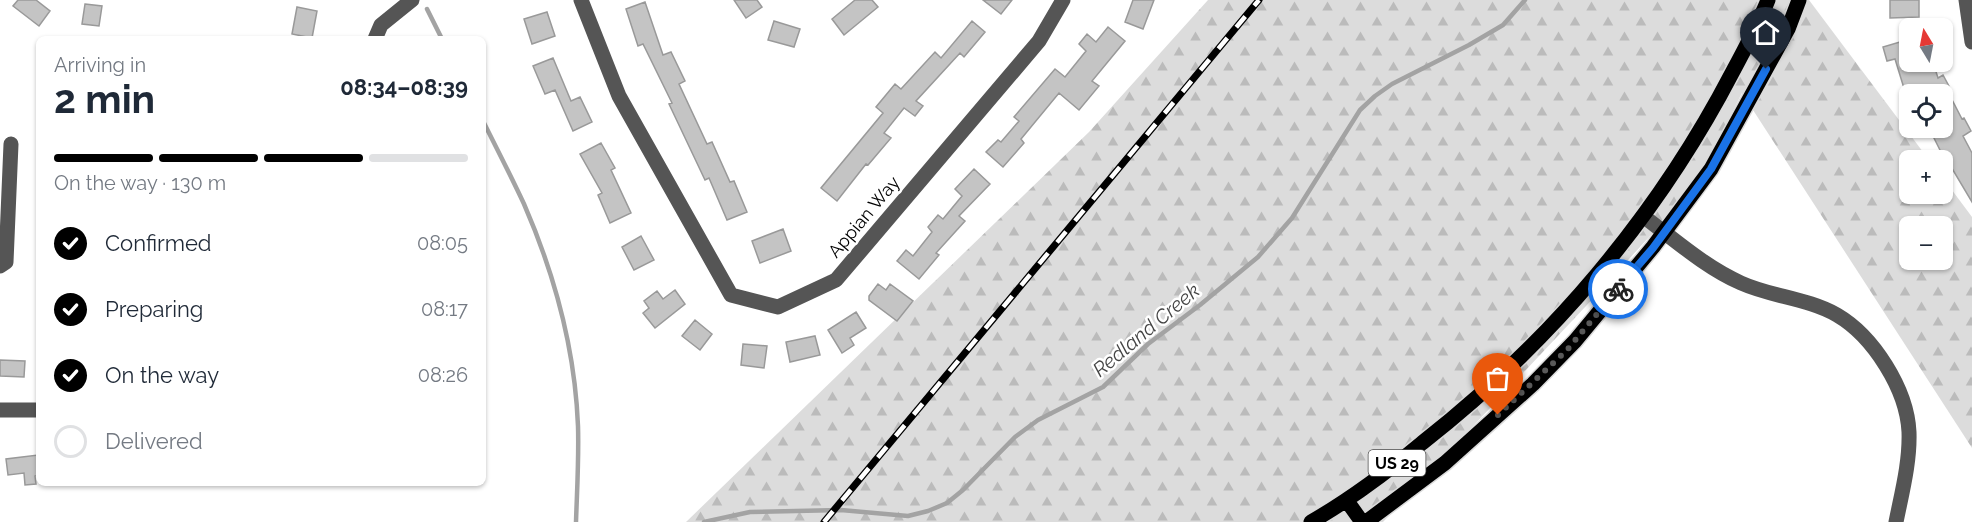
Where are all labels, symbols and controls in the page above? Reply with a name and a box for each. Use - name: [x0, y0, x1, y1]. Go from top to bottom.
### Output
- pin: [1740, 7, 1791, 69]
- icon: home: [1749, 16, 1782, 49]
- north arrow: [1899, 18, 1953, 72]
- map controls: [1899, 18, 1953, 270]
- text: Arriving in: [54, 53, 146, 77]
- text: 08:34–08:39: [340, 74, 468, 100]
- text: 2 min: [54, 76, 155, 122]
- button: locate: [1899, 84, 1953, 138]
- button: +: [1899, 150, 1953, 204]
- text: On the way · 130 m: [54, 171, 226, 195]
- street label: Appian Way: [824, 172, 904, 262]
- button: −: [1899, 216, 1953, 270]
- icon: check: [54, 227, 87, 260]
- text: Confirmed: [105, 230, 212, 256]
- text: 08:05: [417, 231, 468, 255]
- courier: [1588, 259, 1648, 319]
- icon: bike: [1602, 273, 1635, 306]
- water label: Redland Creek: [1088, 278, 1205, 382]
- icon: check: [54, 293, 87, 326]
- text: Preparing: [105, 296, 203, 322]
- text: 08:17: [421, 297, 468, 321]
- pin: [1472, 353, 1523, 415]
- icon: check: [54, 359, 87, 392]
- text: On the way: [105, 362, 219, 388]
- icon: bag: [1481, 362, 1514, 395]
- text: 08:26: [418, 363, 468, 387]
- text: Delivered: [105, 428, 203, 454]
- road number: US 29: [1368, 450, 1426, 476]

